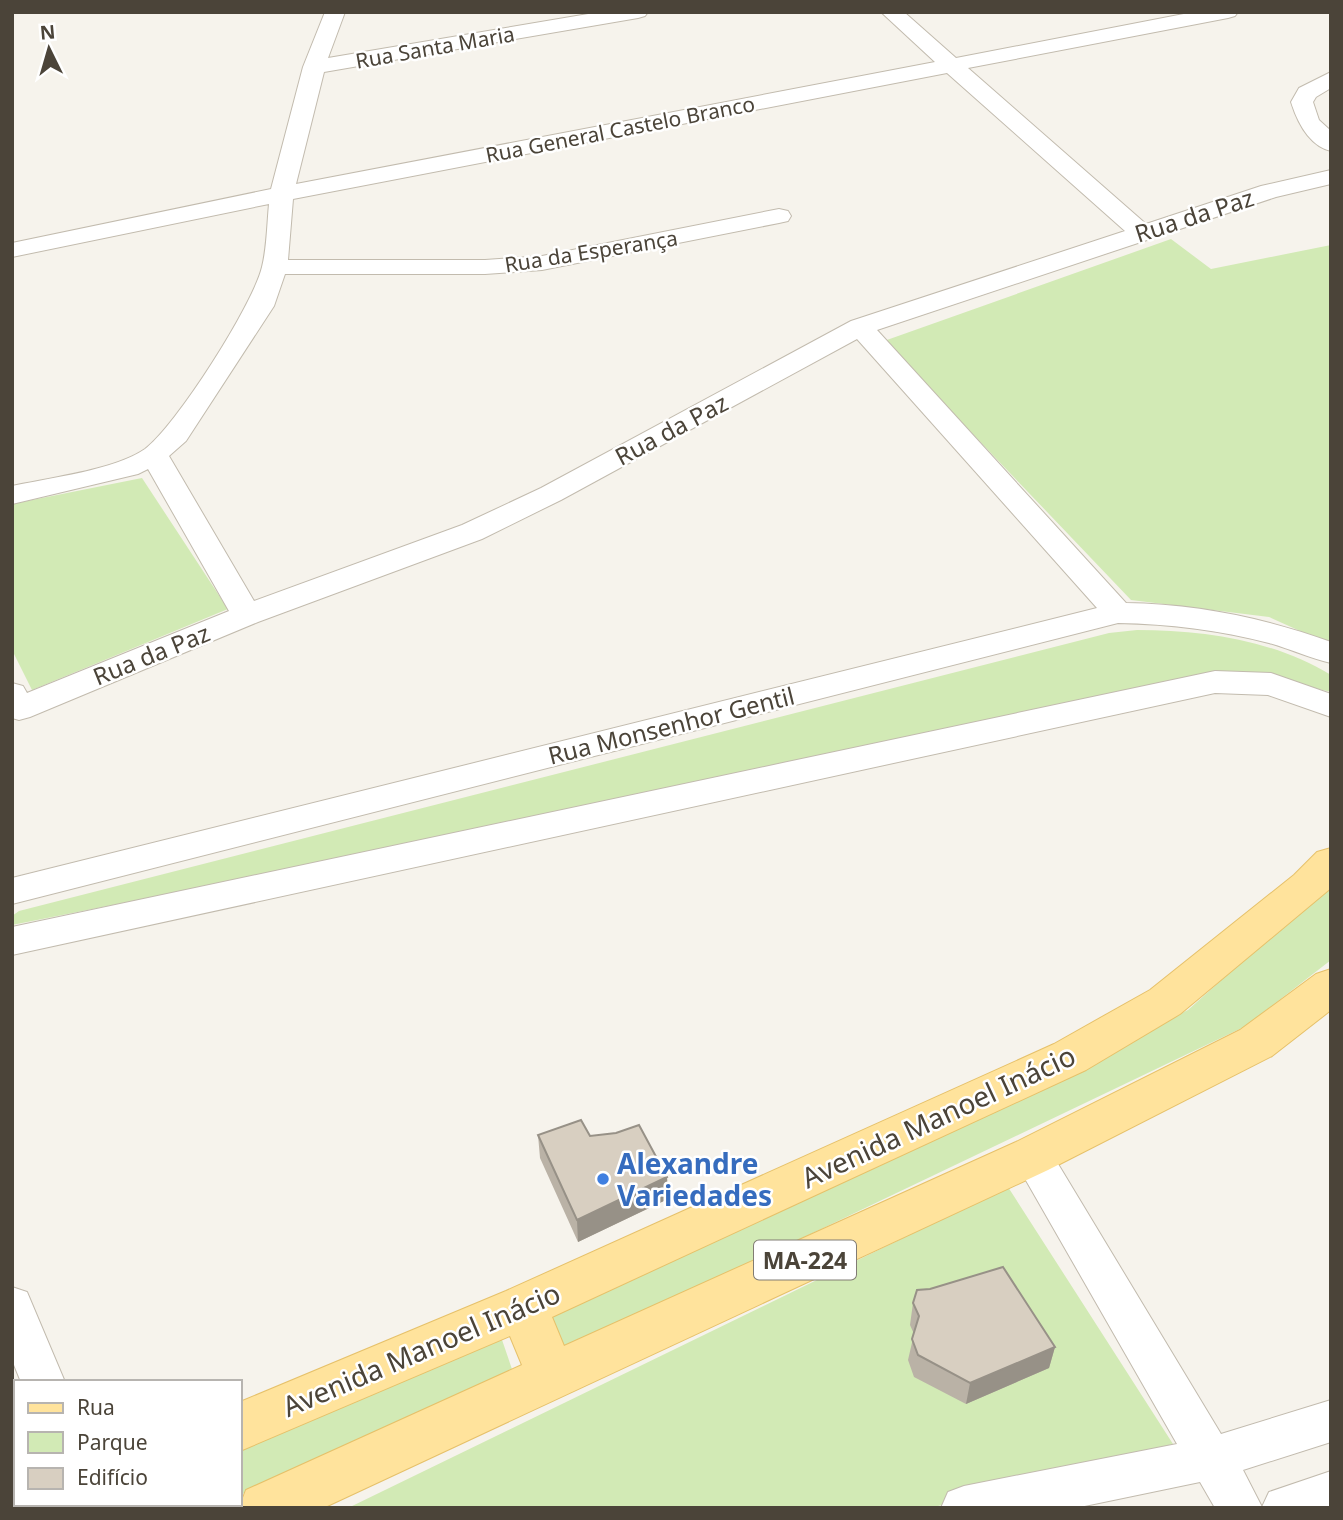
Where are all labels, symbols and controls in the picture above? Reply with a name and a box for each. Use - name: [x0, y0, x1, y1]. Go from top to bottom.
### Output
- north arrow: [14, 14, 84, 84]
- text: N: [39, 18, 56, 46]
- street label: Rua Santa Maria: [353, 19, 517, 75]
- street label: Rua General Castelo Branco: [483, 89, 757, 169]
- street label: Rua da Paz: [1130, 180, 1258, 250]
- street label: Rua da Esperança: [502, 223, 680, 279]
- street label: Rua da Paz: [609, 386, 733, 472]
- street label: Rua da Paz: [88, 616, 214, 692]
- street label: Rua Monsenhor Gentil: [544, 678, 798, 772]
- street label: Avenida Manoel Inácio: [795, 1036, 1081, 1196]
- place label: Alexandre Variedades: [617, 1144, 772, 1214]
- marker: Alexandre Variedades: [595, 1171, 611, 1187]
- road number: MA-224: [754, 1240, 856, 1280]
- street label: Avenida Manoel Inácio: [276, 1273, 566, 1425]
- legend: [14, 1380, 242, 1506]
- text: Rua: [77, 1393, 115, 1421]
- text: Parque: [77, 1428, 147, 1456]
- text: Edifício: [77, 1463, 148, 1491]

